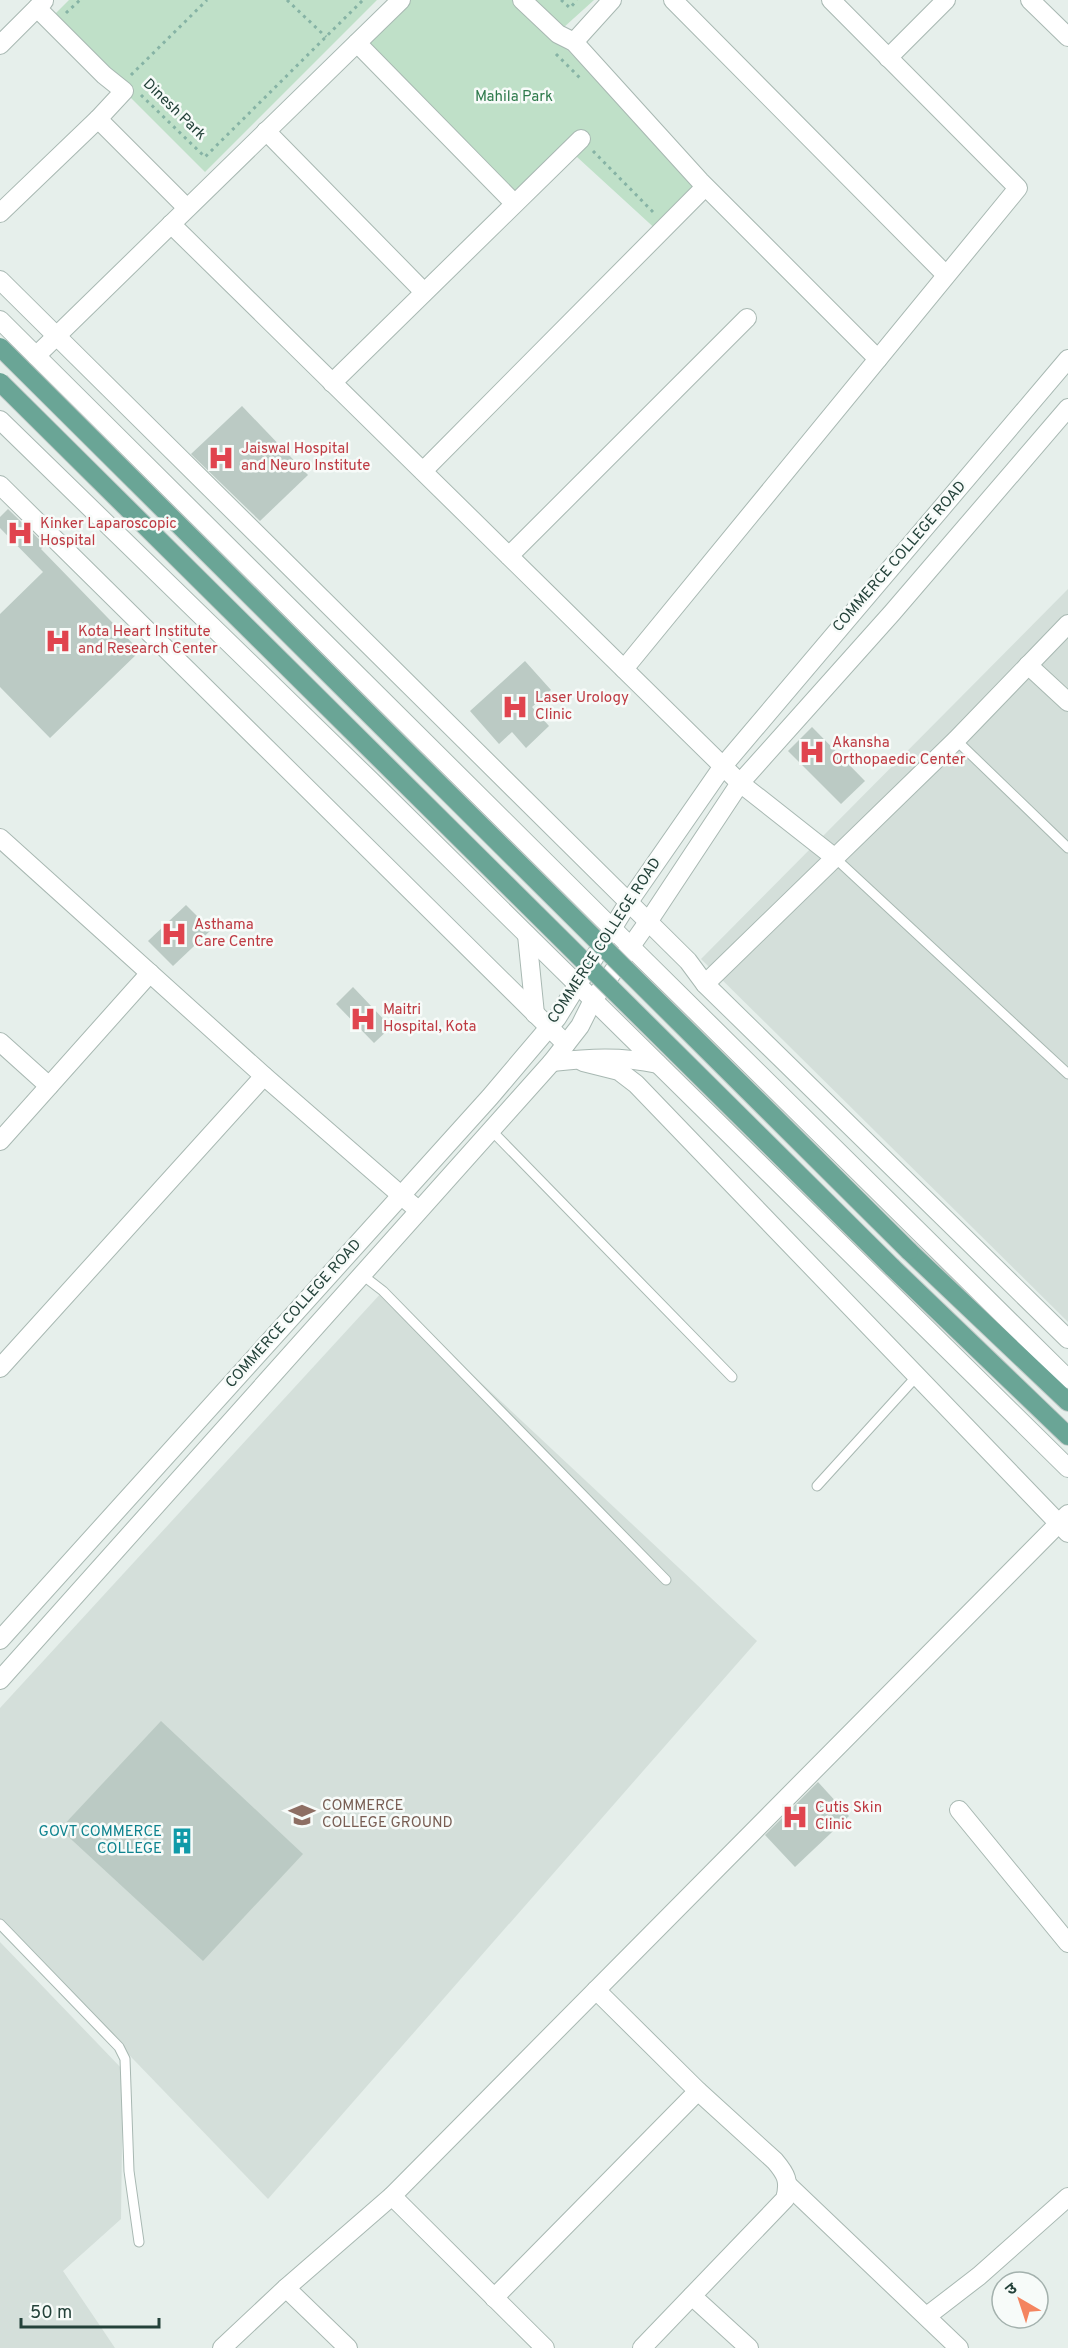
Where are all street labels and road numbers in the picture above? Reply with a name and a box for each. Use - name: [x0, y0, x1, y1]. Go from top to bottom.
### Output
- street label: Dinesh Park: [138, 75, 210, 145]
- street label: COMMERCE COLLEGE ROAD: [829, 478, 971, 636]
- street label: COMMERCE COLLEGE ROAD: [544, 855, 666, 1027]
- street label: COMMERCE COLLEGE ROAD: [222, 1236, 366, 1392]

